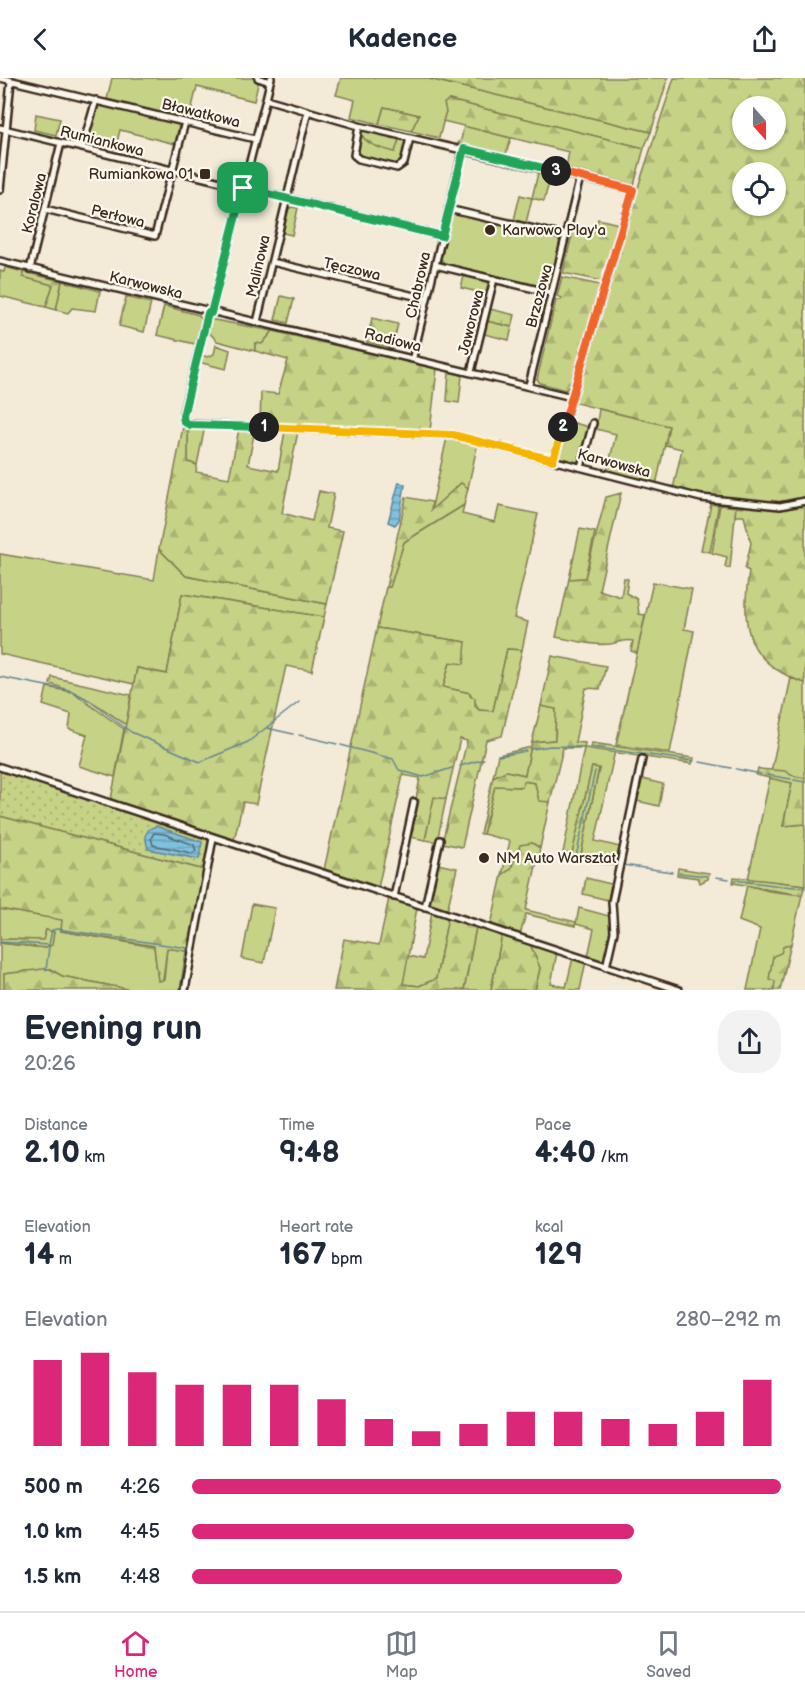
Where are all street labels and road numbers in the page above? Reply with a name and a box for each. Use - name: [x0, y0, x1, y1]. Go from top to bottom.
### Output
- street label: Bławatkowa: [160, 95, 242, 132]
- street label: Rumiankowa: [58, 122, 146, 161]
- street label: Koralowa: [18, 171, 51, 235]
- street label: Perłowa: [89, 201, 147, 232]
- street label: Malinowa: [242, 233, 275, 299]
- street label: Chabrowa: [402, 250, 435, 320]
- street label: Tęczowa: [321, 254, 382, 285]
- street label: Brzozowa: [522, 262, 557, 330]
- street label: Karwowska: [107, 267, 185, 304]
- street label: Jaworowa: [454, 288, 489, 357]
- street label: Radiowa: [362, 324, 423, 357]
- street label: Karwowska: [575, 445, 652, 482]

